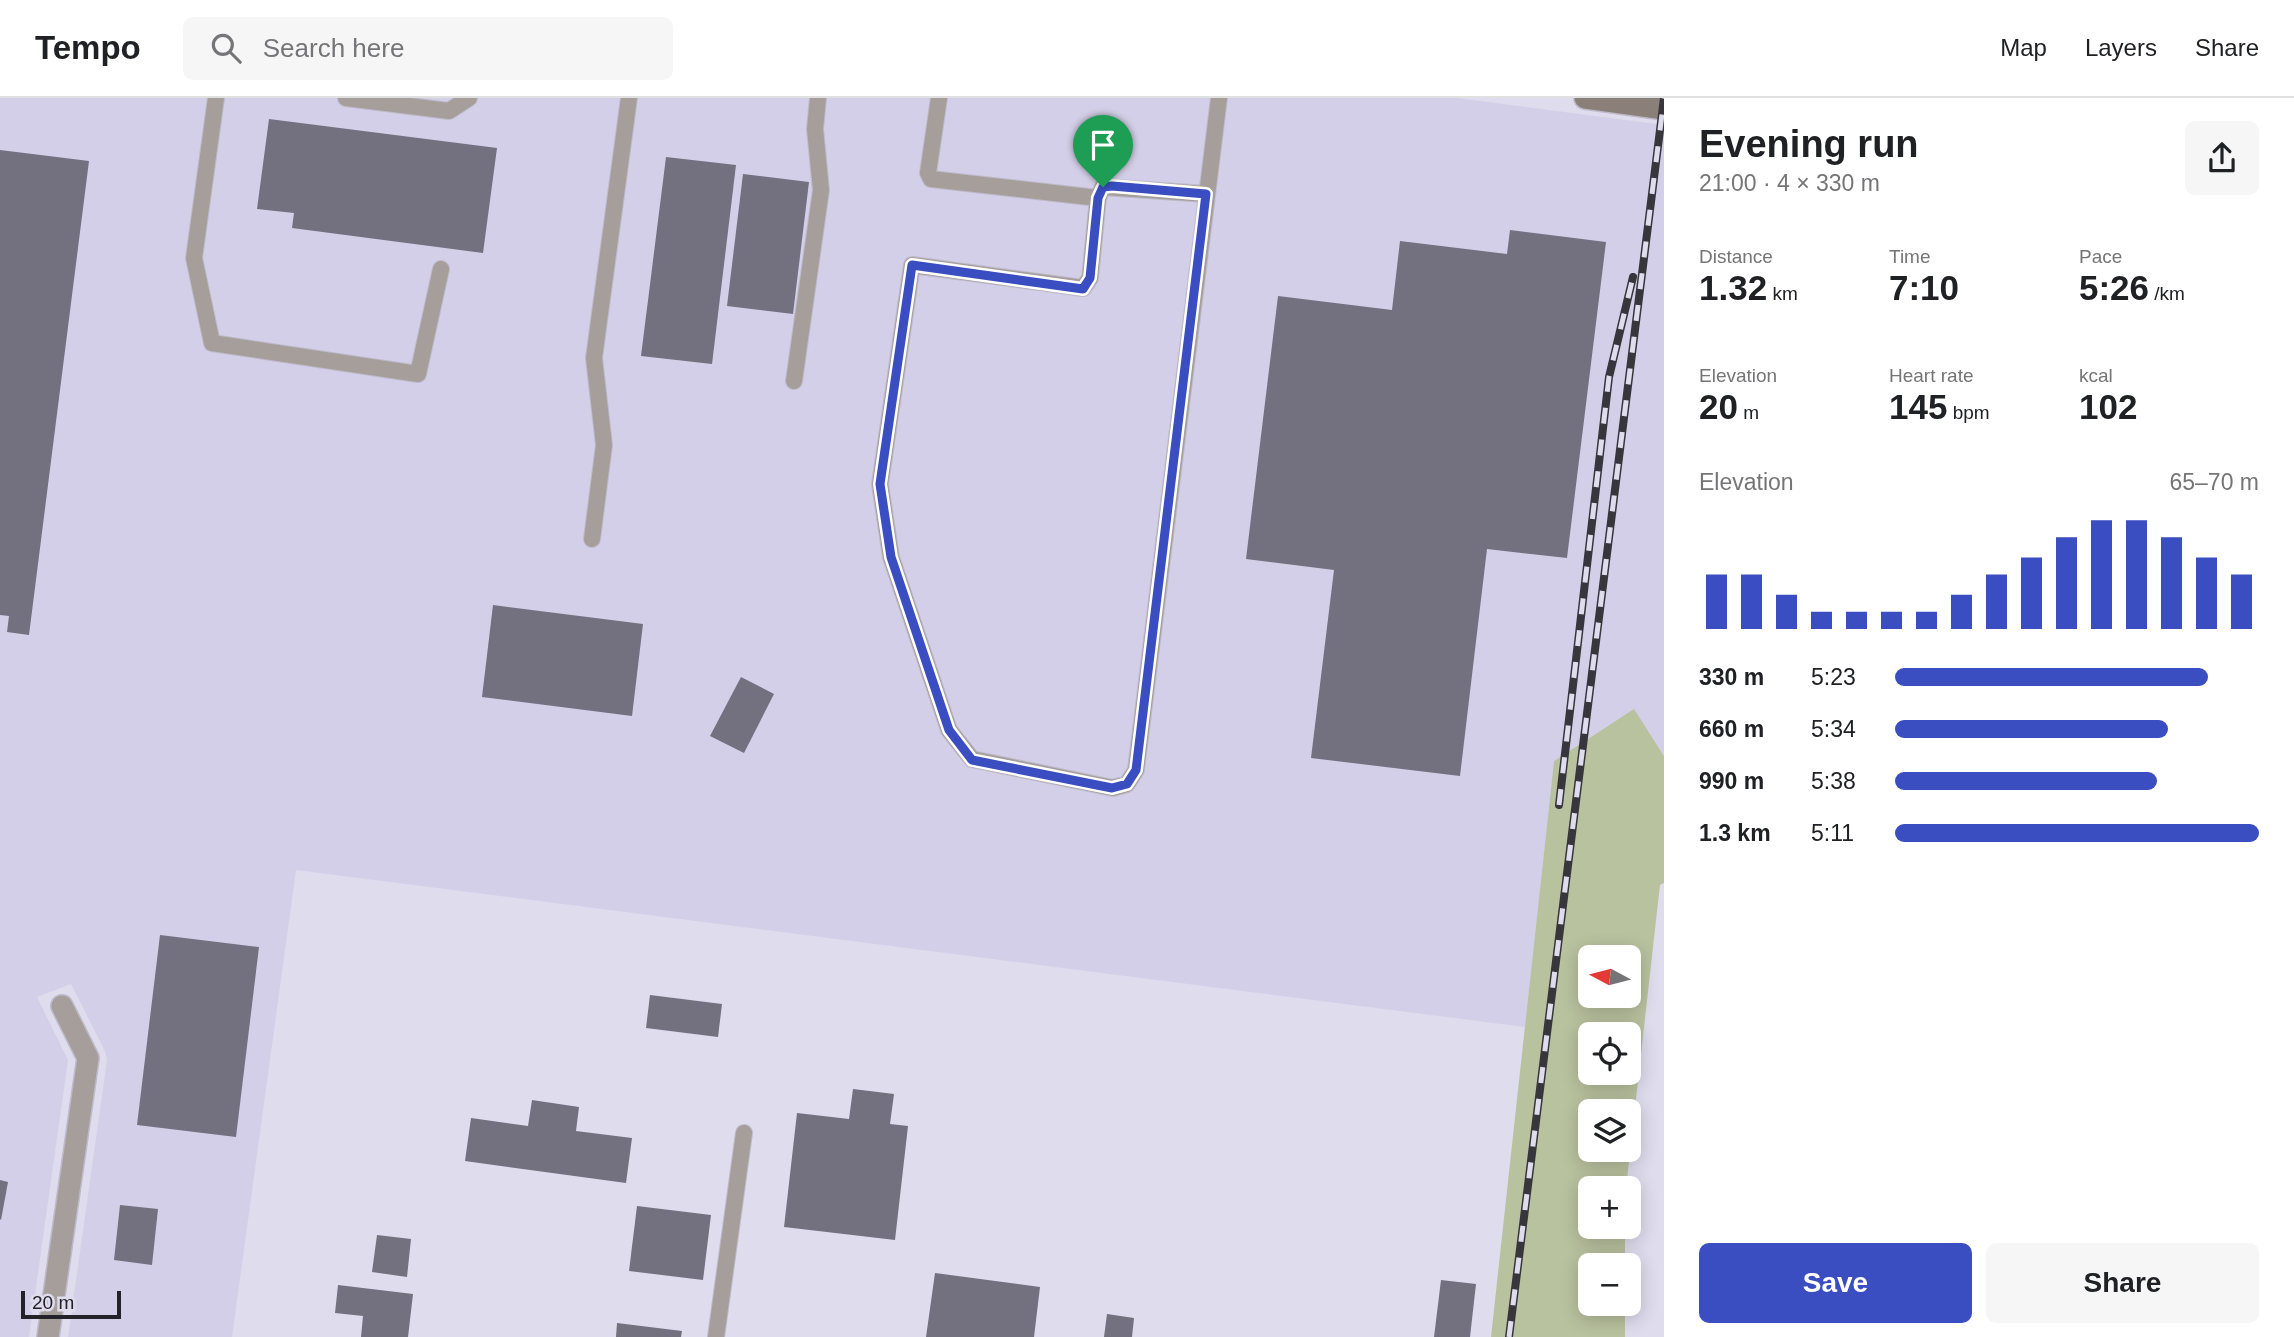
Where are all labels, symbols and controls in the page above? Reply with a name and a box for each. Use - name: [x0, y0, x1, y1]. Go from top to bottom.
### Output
- search box: [183, 17, 673, 80]
- text: Tempo: [35, 29, 141, 66]
- icon: search: [207, 29, 245, 67]
- text: Search here: [263, 33, 404, 63]
- text: Map: [2000, 34, 2047, 61]
- text: Layers: [2085, 34, 2157, 61]
- text: Share: [2195, 34, 2259, 61]
- pin: [1073, 115, 1133, 187]
- button: share: [2185, 121, 2259, 195]
- text: Evening run: [1699, 123, 1919, 165]
- icon: arrive: [1084, 126, 1122, 164]
- text: 21:00 · 4 × 330 m: [1699, 170, 1880, 196]
- text: Distance: [1699, 246, 1773, 267]
- text: Time: [1889, 246, 1931, 267]
- text: Pace: [2079, 246, 2122, 267]
- text: 1.32: [1699, 268, 1767, 307]
- text: 7:10: [1889, 268, 1959, 307]
- text: 5:26: [2079, 268, 2149, 307]
- text: km: [1767, 283, 1798, 304]
- text: /km: [2149, 283, 2185, 304]
- text: Elevation: [1699, 365, 1777, 386]
- text: Heart rate: [1889, 365, 1973, 386]
- text: kcal: [2079, 365, 2113, 386]
- text: 20: [1699, 387, 1738, 426]
- text: 145: [1889, 387, 1947, 426]
- text: 102: [2079, 387, 2137, 426]
- text: m: [1738, 402, 1759, 423]
- text: bpm: [1947, 402, 1990, 423]
- text: Elevation: [1699, 469, 1794, 495]
- text: 65–70 m: [2169, 469, 2259, 495]
- text: 330 m: [1699, 664, 1764, 690]
- text: 5:23: [1811, 664, 1856, 690]
- text: 660 m: [1699, 716, 1764, 742]
- text: 5:34: [1811, 716, 1856, 742]
- text: 990 m: [1699, 768, 1764, 794]
- text: 5:38: [1811, 768, 1856, 794]
- text: 1.3 km: [1699, 820, 1771, 846]
- text: 5:11: [1811, 820, 1854, 846]
- north arrow: [1578, 945, 1642, 1008]
- map controls: [1578, 945, 1641, 1316]
- button: locate: [1578, 1022, 1641, 1085]
- button: layers: [1578, 1099, 1641, 1162]
- button: +: [1578, 1176, 1641, 1239]
- button: Save: [1699, 1243, 1972, 1323]
- button: Share: [1986, 1243, 2259, 1323]
- button: −: [1578, 1253, 1641, 1316]
- scale bar: [21, 1288, 121, 1320]
- text: 20 m: [32, 1292, 74, 1313]

